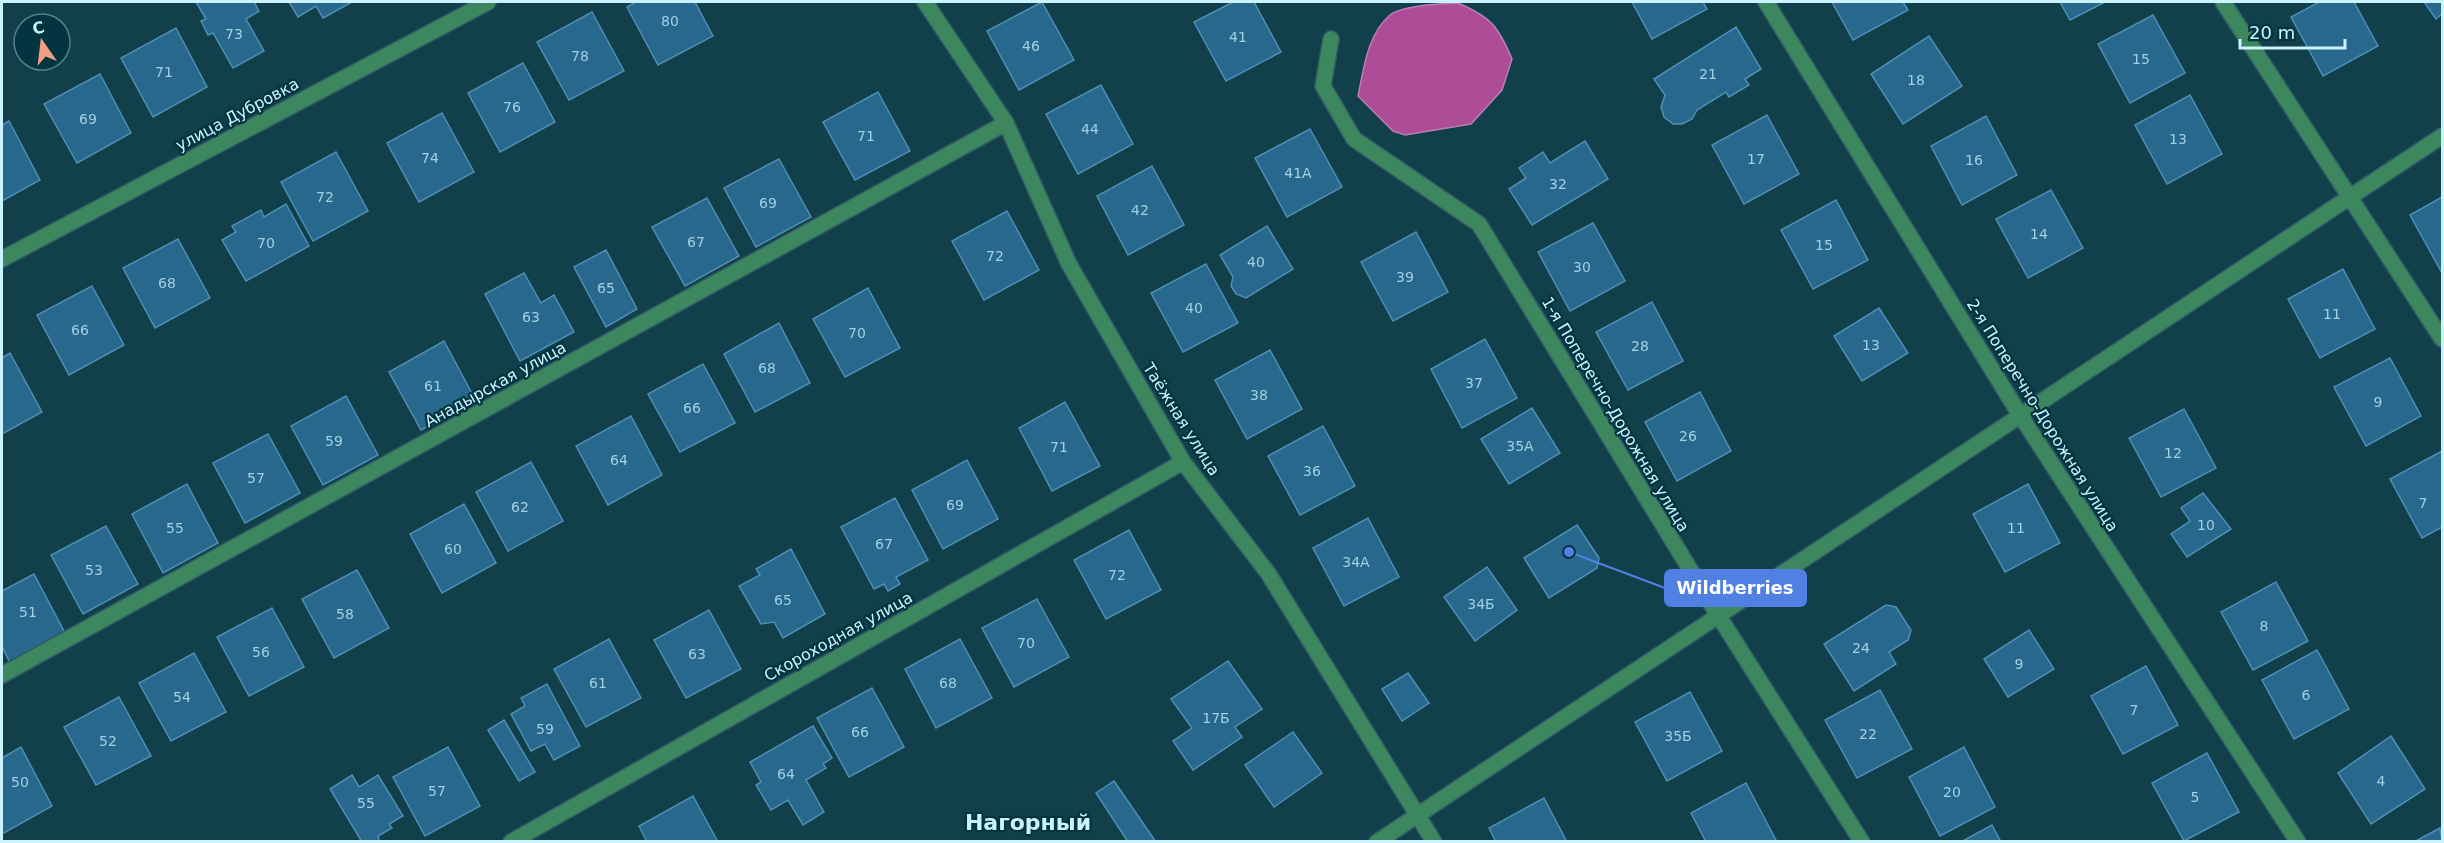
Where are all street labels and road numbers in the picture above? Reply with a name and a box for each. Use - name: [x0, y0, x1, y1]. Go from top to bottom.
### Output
- street label: улица Дубровка: [172, 74, 302, 155]
- street label: 1-я Поперечно-Дорожная улица: [1538, 293, 1693, 535]
- street label: 2-я Поперечно-Дорожная улица: [1963, 295, 2122, 535]
- street label: Анадырская улица: [421, 338, 569, 431]
- street label: Таёжная улица: [1139, 358, 1224, 479]
- street label: Скороходная улица: [761, 588, 916, 685]

